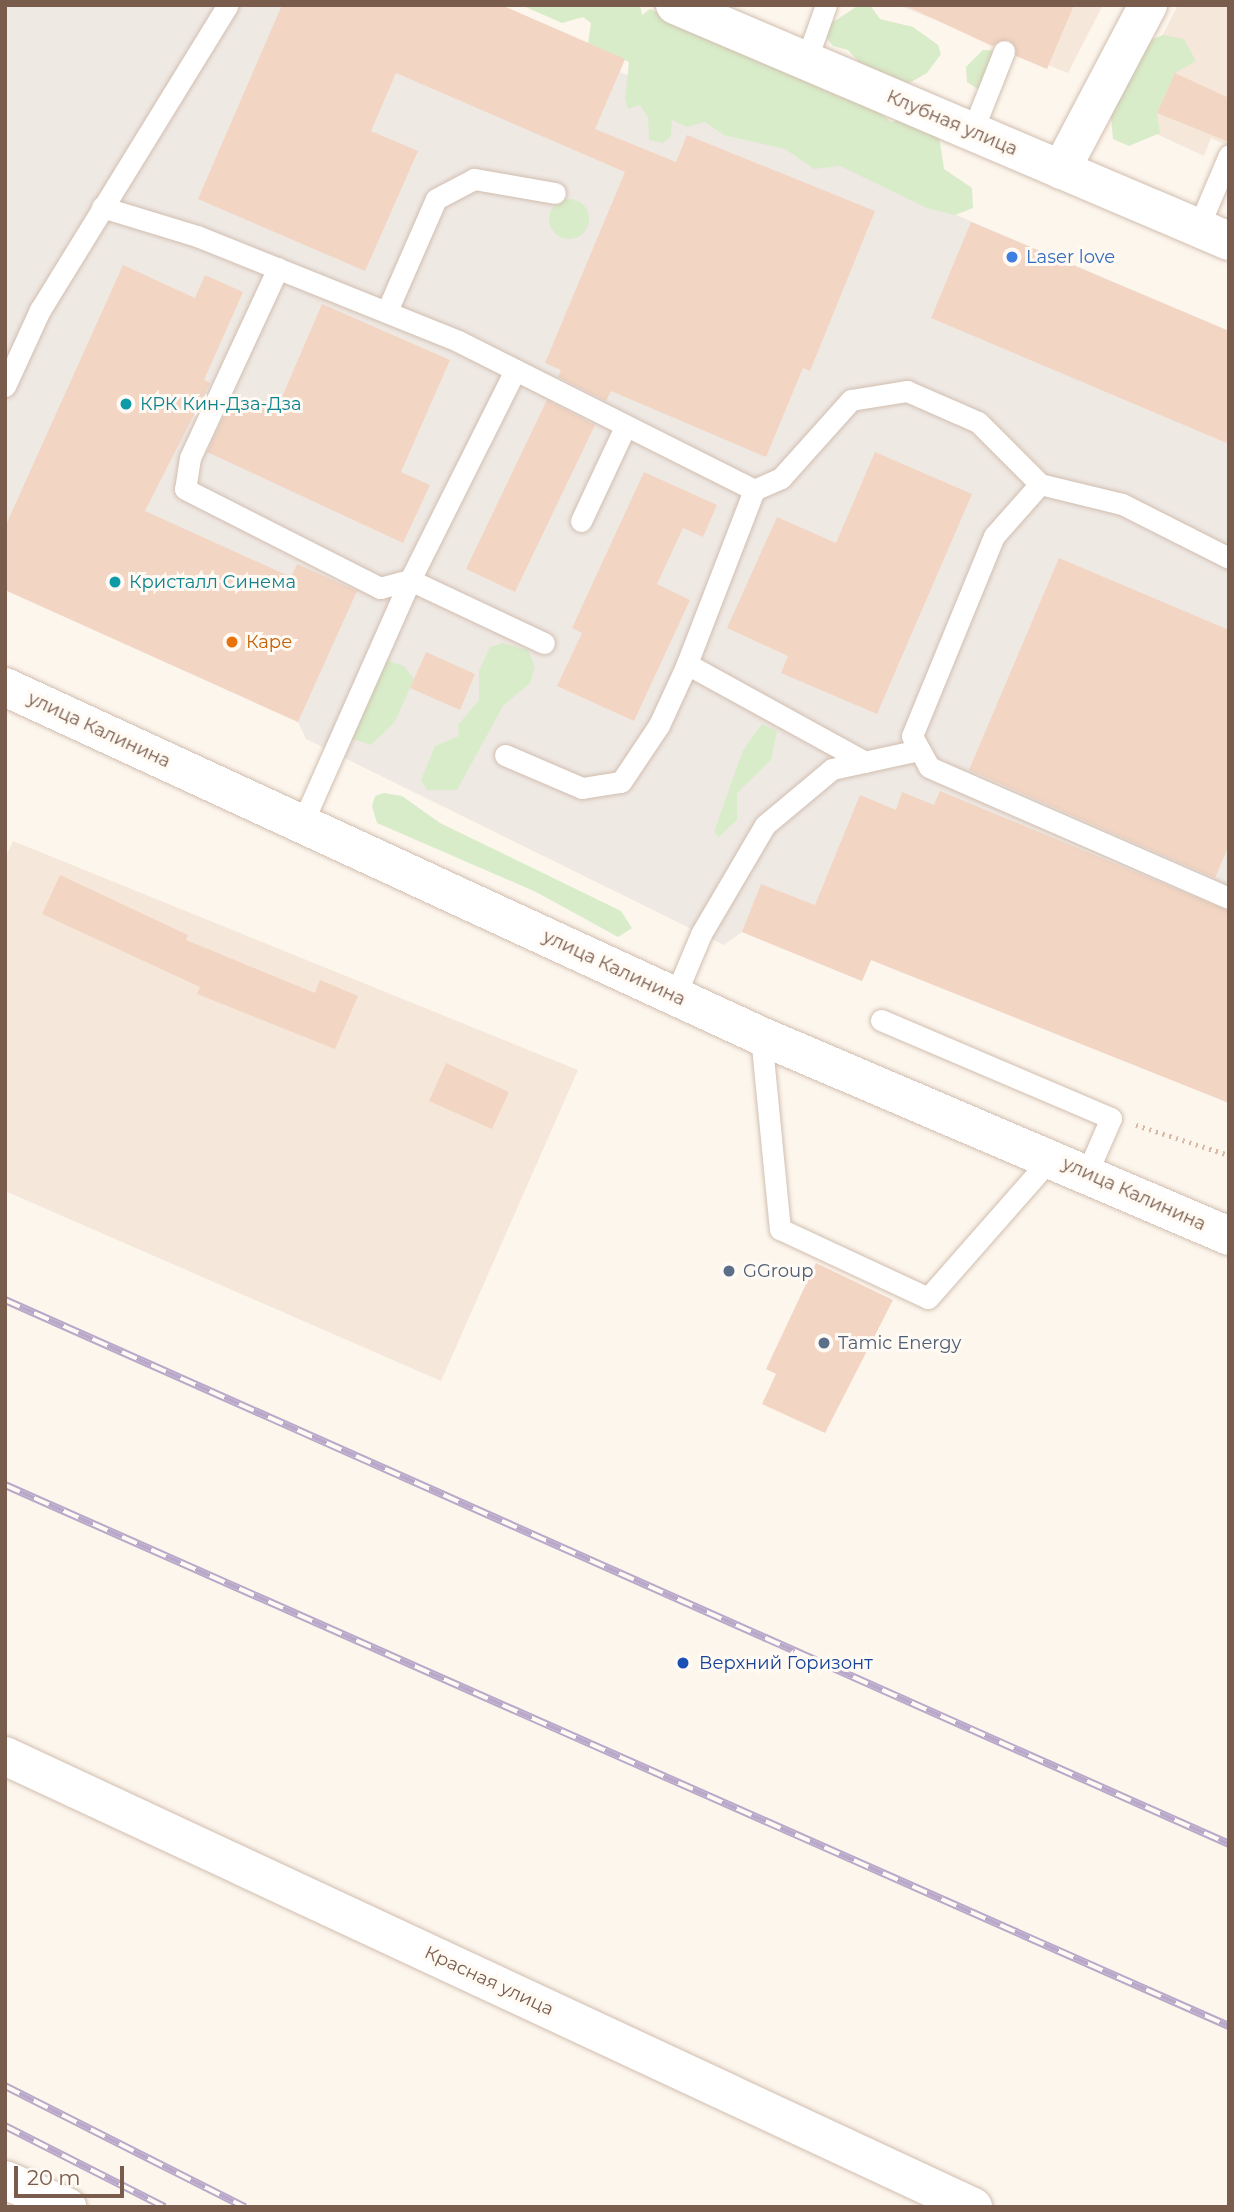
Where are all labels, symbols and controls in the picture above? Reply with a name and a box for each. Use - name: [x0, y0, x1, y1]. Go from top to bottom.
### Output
- street label: Клубная улица: [883, 86, 1021, 160]
- place label: Laser love: [1026, 246, 1115, 268]
- marker: Laser love: [1004, 249, 1020, 265]
- place label: КРК Кин-Дза-Дза: [140, 393, 302, 415]
- marker: КРК Кин-Дза-Дза: [118, 396, 134, 412]
- place label: Кристалл Синема: [129, 571, 296, 593]
- marker: Кристалл Синема: [107, 574, 123, 590]
- place label: Каре: [246, 631, 292, 653]
- marker: Каре: [224, 634, 240, 650]
- street label: улица Калинина: [24, 688, 174, 772]
- street label: улица Калинина: [539, 926, 689, 1010]
- street label: улица Калинина: [1059, 1153, 1209, 1235]
- place label: GGroup: [743, 1260, 813, 1282]
- marker: GGroup: [721, 1263, 737, 1279]
- place label: Tamic Energy: [838, 1332, 961, 1354]
- marker: Tamic Energy: [816, 1335, 832, 1351]
- place label: Верхний Горизонт: [699, 1652, 873, 1674]
- marker: Верхний Горизонт: [673, 1653, 693, 1673]
- street label: Красная улица: [421, 1942, 557, 2020]
- scale bar: [18, 2152, 128, 2196]
- text: 20 m: [27, 2165, 81, 2190]

